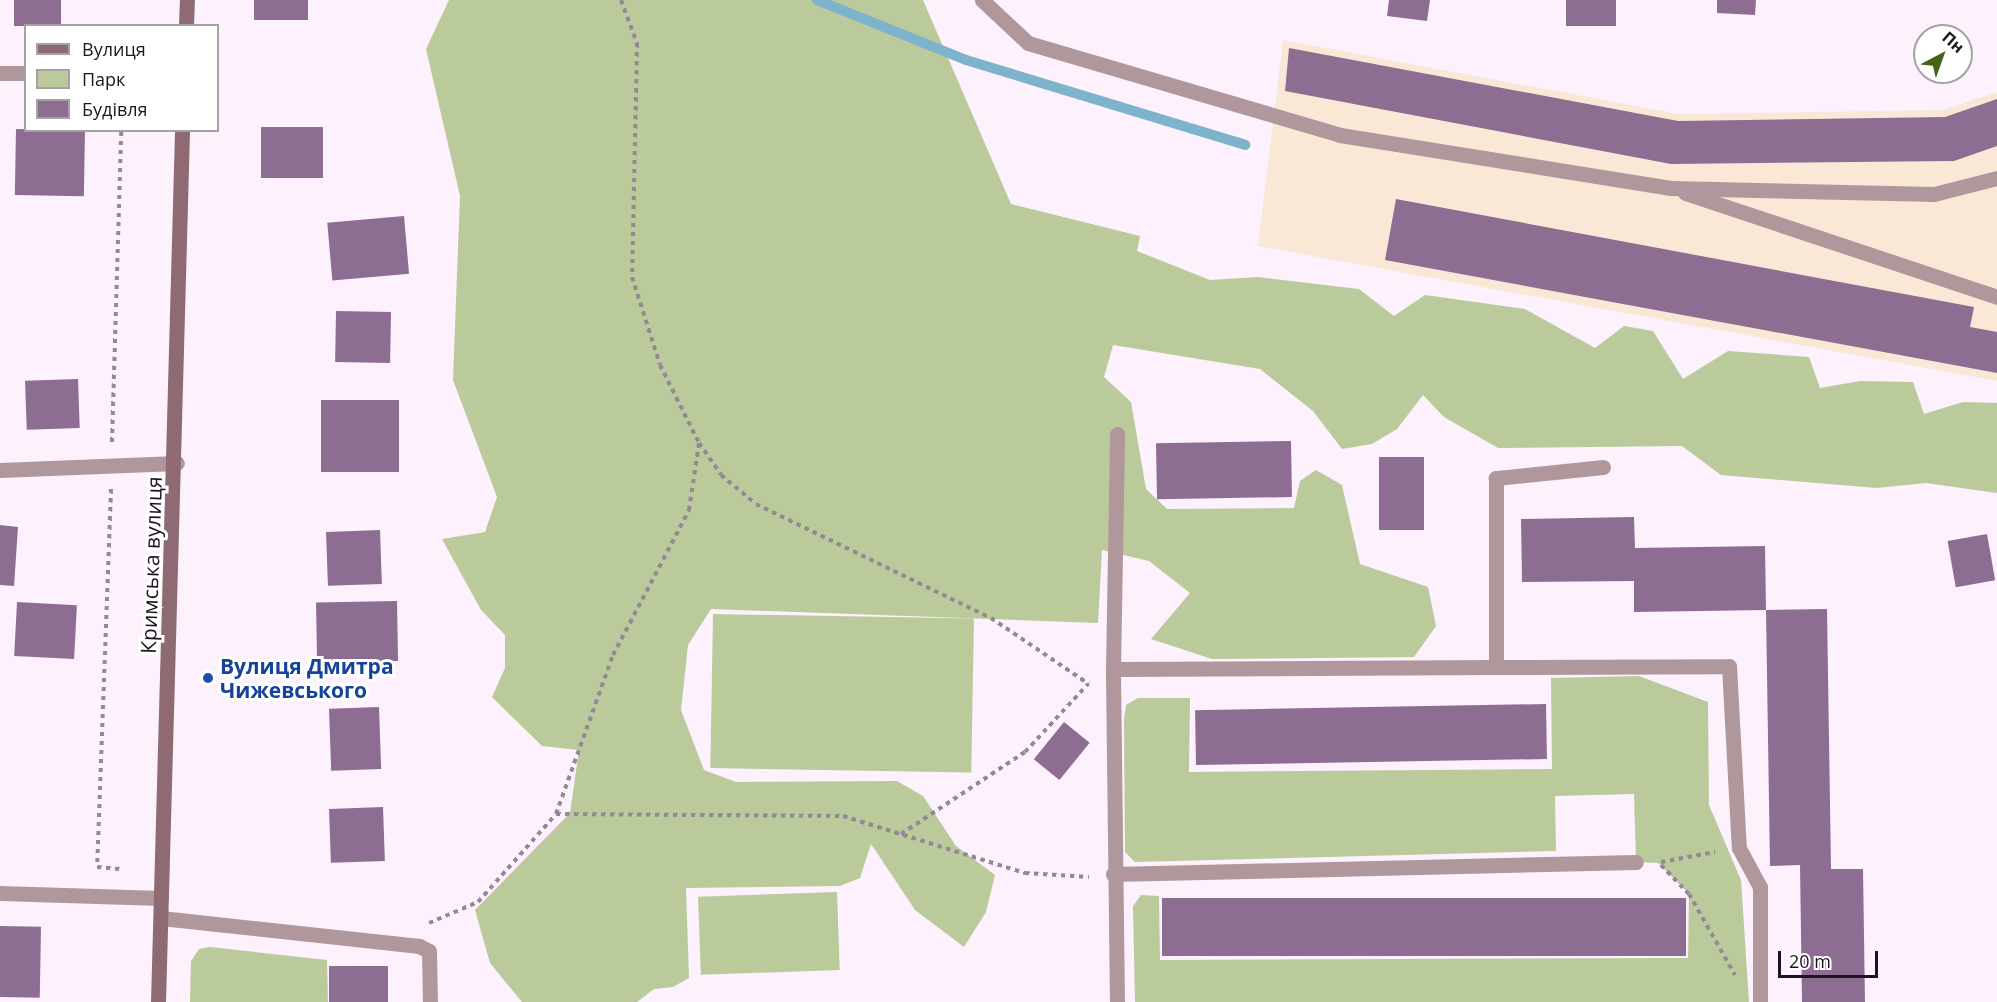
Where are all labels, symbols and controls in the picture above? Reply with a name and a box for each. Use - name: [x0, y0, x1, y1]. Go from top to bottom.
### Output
- legend: [24, 24, 219, 132]
- north arrow: [1913, 24, 1973, 84]
- text: Пн: [1938, 26, 1969, 58]
- text: Вулиця: [82, 37, 146, 61]
- text: Парк: [82, 67, 125, 91]
- text: Будівля: [82, 97, 148, 121]
- street label: Кримська вулиця: [135, 476, 167, 654]
- place label: Вулиця Дмитра Чижевського: [220, 653, 394, 703]
- marker: Вулиця Дмитра Чижевського: [201, 671, 215, 685]
- scale bar: [1781, 939, 1882, 977]
- text: 20 m: [1789, 949, 1831, 973]

